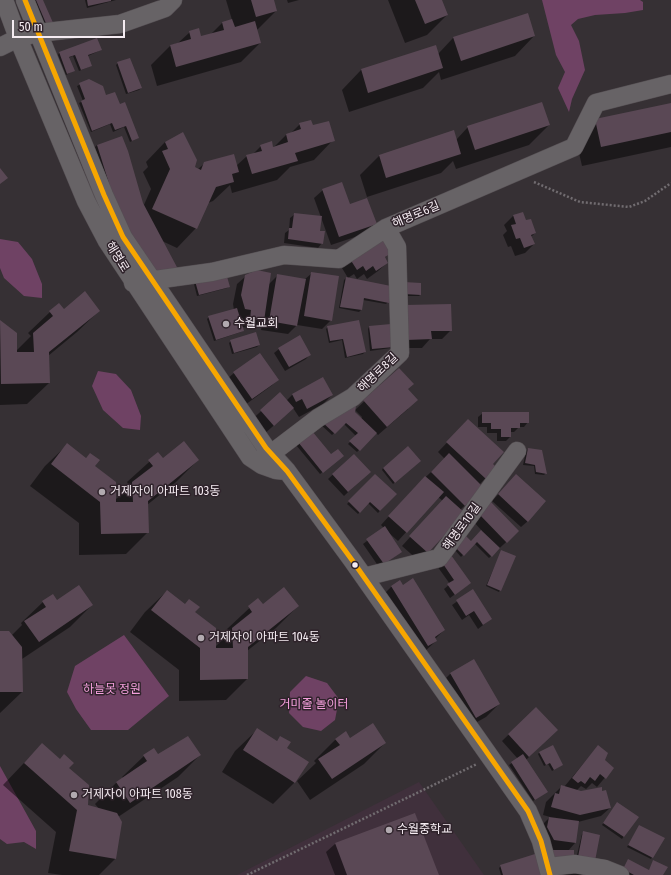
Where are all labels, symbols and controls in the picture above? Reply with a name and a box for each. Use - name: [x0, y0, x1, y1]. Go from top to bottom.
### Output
- scale bar: [14, 12, 127, 38]
- text: 50 m: [19, 20, 43, 34]
- street label: 해명로6길: [390, 199, 442, 231]
- street label: 해명로: [102, 239, 132, 275]
- place label: 수월교회: [234, 317, 278, 331]
- marker: 수월교회: [221, 319, 231, 329]
- street label: 해명로8길: [355, 350, 401, 396]
- place label: 거제자이 아파트 103동: [110, 485, 220, 499]
- marker: 거제자이 아파트 103동: [97, 487, 107, 497]
- street label: 해명로10길: [440, 500, 484, 554]
- unlabelled marker: [350, 560, 360, 570]
- place label: 거제자이 아파트 104동: [209, 631, 320, 645]
- marker: 거제자이 아파트 104동: [196, 633, 206, 643]
- park label: 하늘못 정원: [83, 683, 141, 697]
- park label: 거미줄 놀이터: [279, 698, 349, 712]
- place label: 거제자이 아파트 108동: [82, 788, 193, 802]
- marker: 거제자이 아파트 108동: [69, 790, 79, 800]
- place label: 수월중학교: [397, 823, 452, 837]
- marker: 수월중학교: [384, 825, 394, 835]

